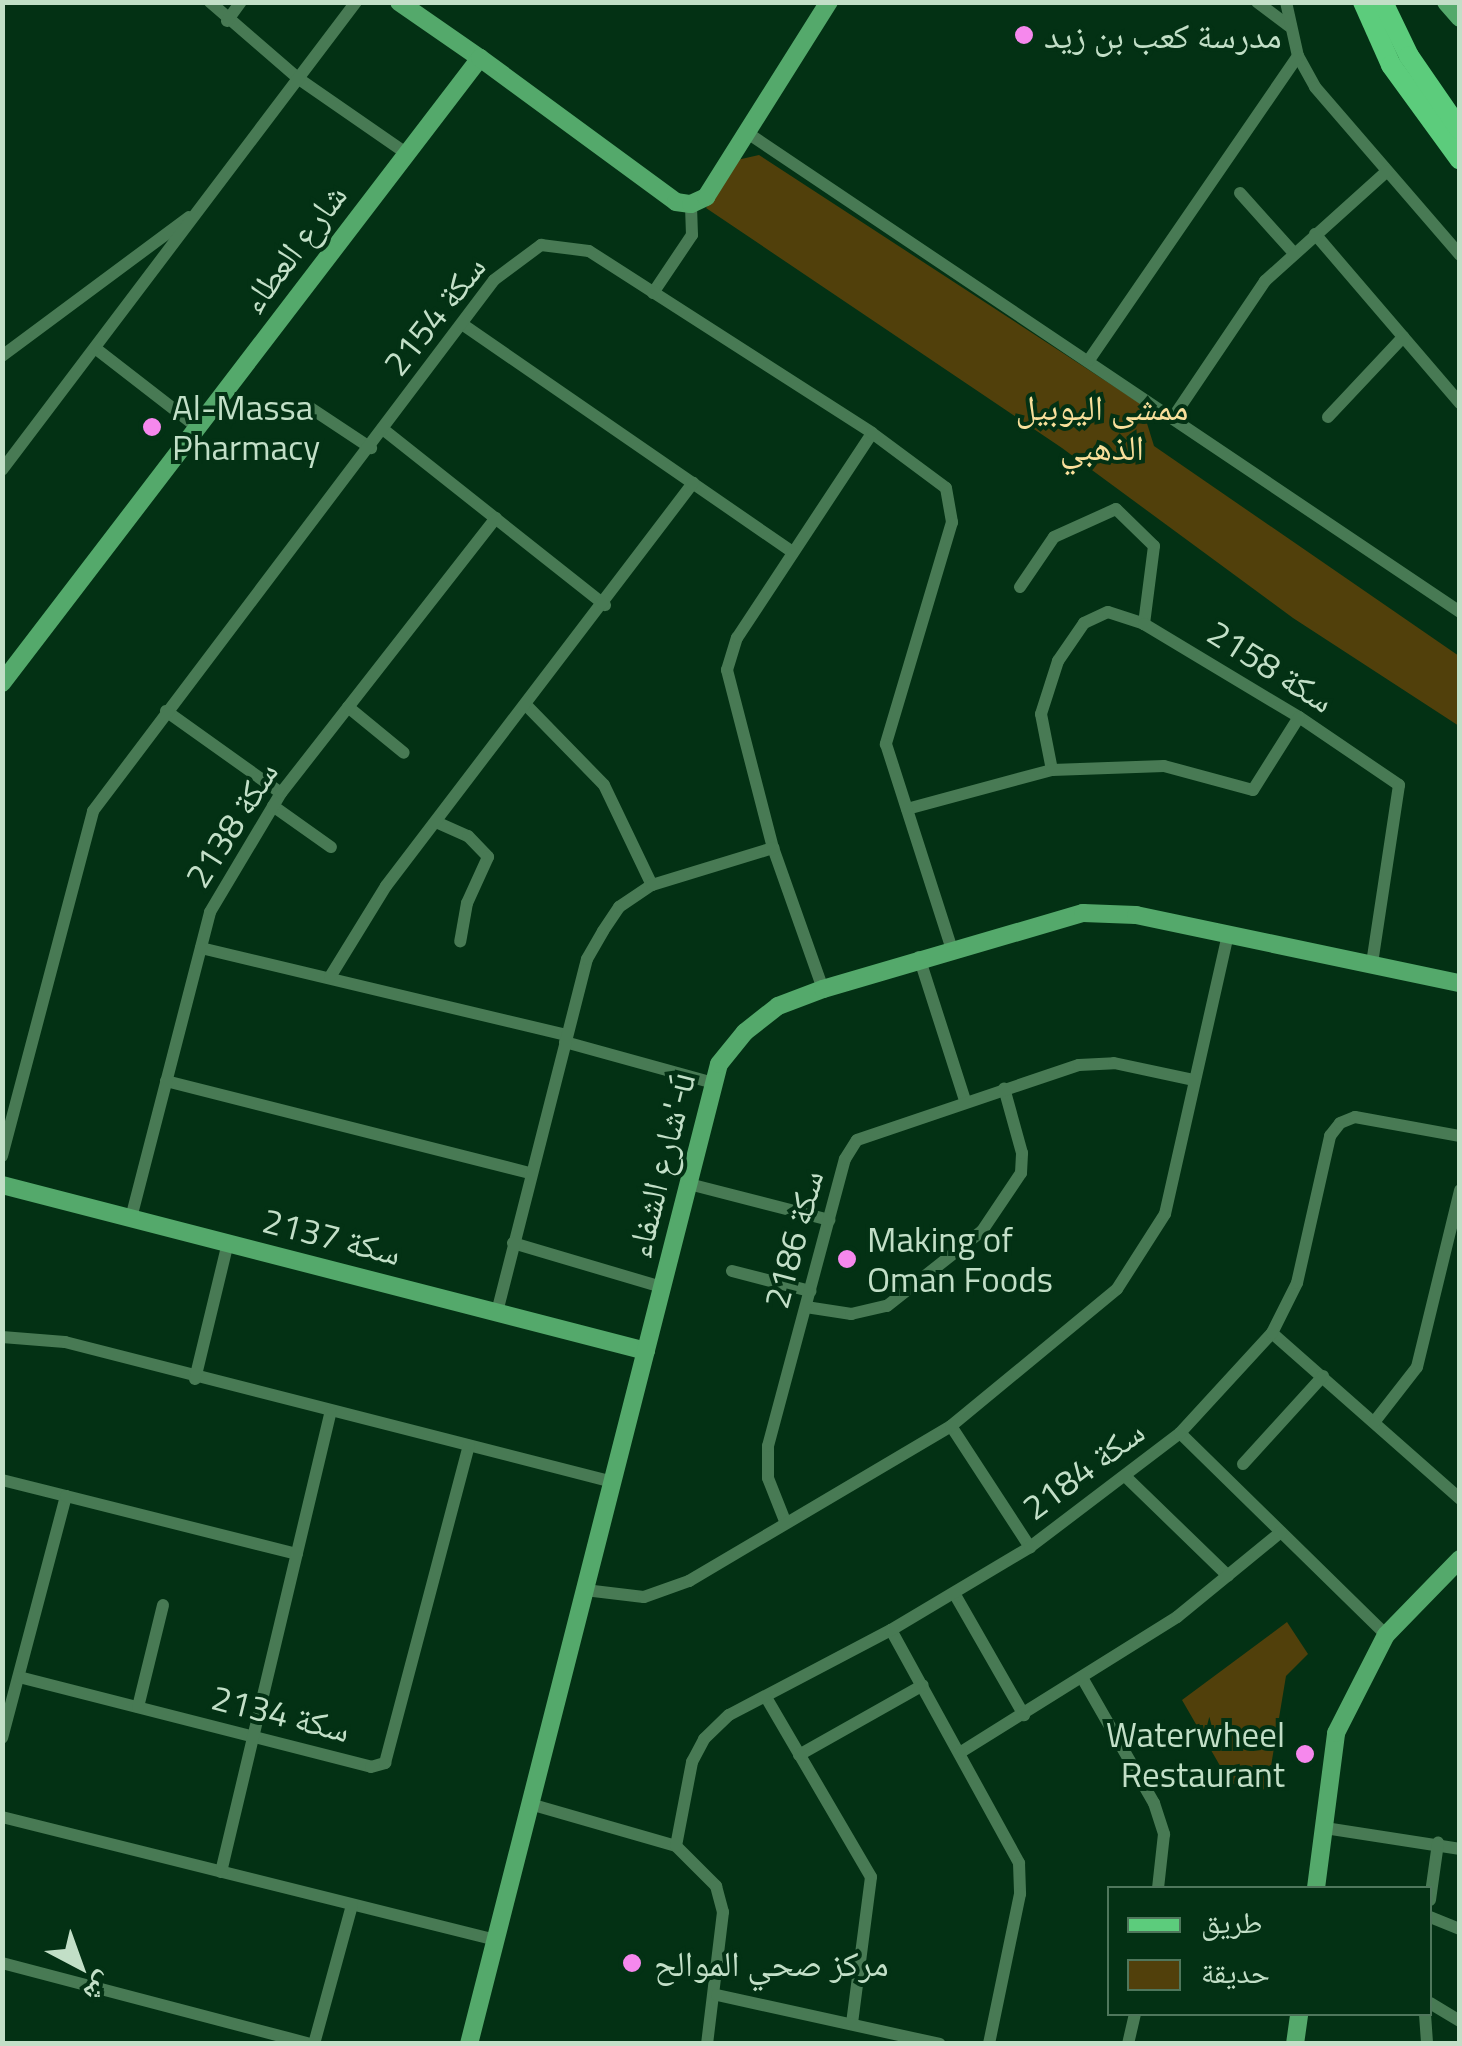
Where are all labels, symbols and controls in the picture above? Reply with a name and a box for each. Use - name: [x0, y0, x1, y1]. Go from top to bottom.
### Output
- place label: مدرسة كعب بن زيد: [1044, 14, 1282, 56]
- marker: مدرسة كعب بن زيد: [1013, 24, 1035, 46]
- street label: شارع العطاء: [231, 175, 355, 321]
- street label: سكة 2154: [374, 247, 494, 383]
- place label: Al-Massa Pharmacy: [172, 386, 320, 468]
- park label: ممشى اليوبيل الذهبي: [1015, 386, 1189, 468]
- marker: Al-Massa Pharmacy: [141, 416, 163, 438]
- street label: سكة 2158: [1200, 611, 1342, 721]
- street label: سكة 2138: [176, 753, 286, 895]
- street label: شارع الشفاء'-ú: [617, 1068, 703, 1262]
- street label: سكة 2186: [754, 1165, 832, 1313]
- street label: سكة 2137: [259, 1199, 405, 1273]
- place label: Making of Oman Foods: [867, 1218, 1053, 1300]
- marker: Making of Oman Foods: [836, 1248, 858, 1270]
- street label: سكة 2184: [1014, 1410, 1152, 1528]
- street label: سكة 2134: [208, 1676, 354, 1750]
- place label: Waterwheel Restaurant: [1106, 1713, 1285, 1795]
- marker: Waterwheel Restaurant: [1294, 1743, 1316, 1765]
- legend: [1107, 1886, 1432, 2016]
- text: طريق: [1201, 1899, 1262, 1945]
- north arrow: [30, 1916, 130, 2016]
- place label: مركز صحي الموالح: [654, 1942, 889, 1984]
- text: حديقة: [1201, 1949, 1270, 1995]
- marker: مركز صحي الموالح: [619, 1950, 645, 1976]
- text: ش: [75, 1963, 125, 2015]

